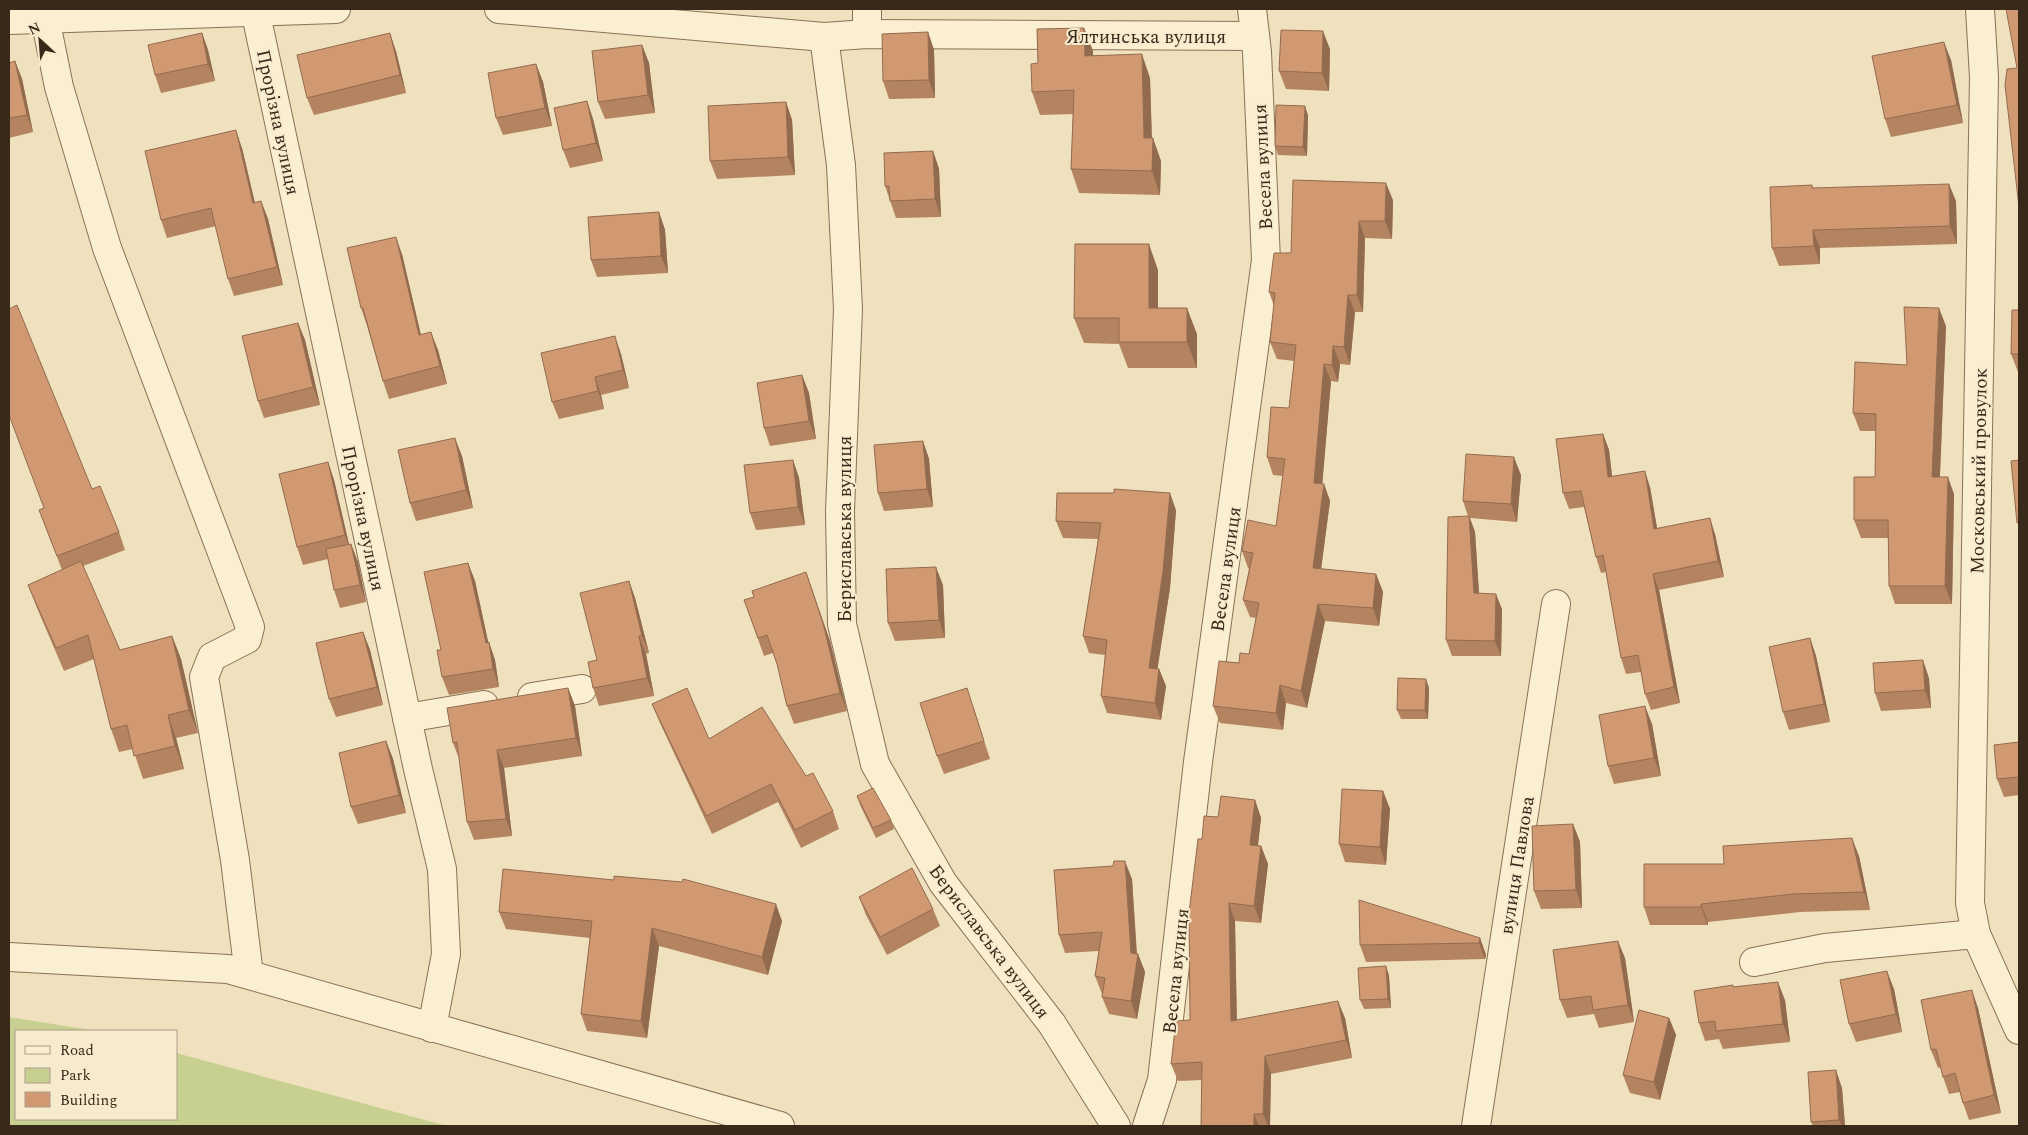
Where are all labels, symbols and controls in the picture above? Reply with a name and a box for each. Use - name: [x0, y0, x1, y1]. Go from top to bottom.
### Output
- north arrow: [15, 15, 65, 65]
- text: N: [25, 17, 44, 41]
- street label: Ялтинська вулиця: [1066, 23, 1226, 52]
- street label: Прорізна вулиця: [248, 47, 307, 198]
- street label: Весела вулиця: [1246, 103, 1281, 231]
- street label: Московський провулок: [1963, 367, 1996, 575]
- street label: Бериславська вулиця: [831, 436, 860, 622]
- street label: Прорізна вулиця: [333, 443, 392, 594]
- street label: Весела вулиця: [1203, 505, 1250, 634]
- street label: вулиця Павлова: [1492, 793, 1543, 937]
- street label: Бериславська вулиця: [921, 859, 1057, 1025]
- street label: Весела вулиця: [1155, 907, 1198, 1035]
- legend: [15, 1030, 178, 1120]
- text: Road: [60, 1039, 94, 1062]
- text: Park: [60, 1064, 91, 1087]
- text: Building: [60, 1089, 117, 1112]

